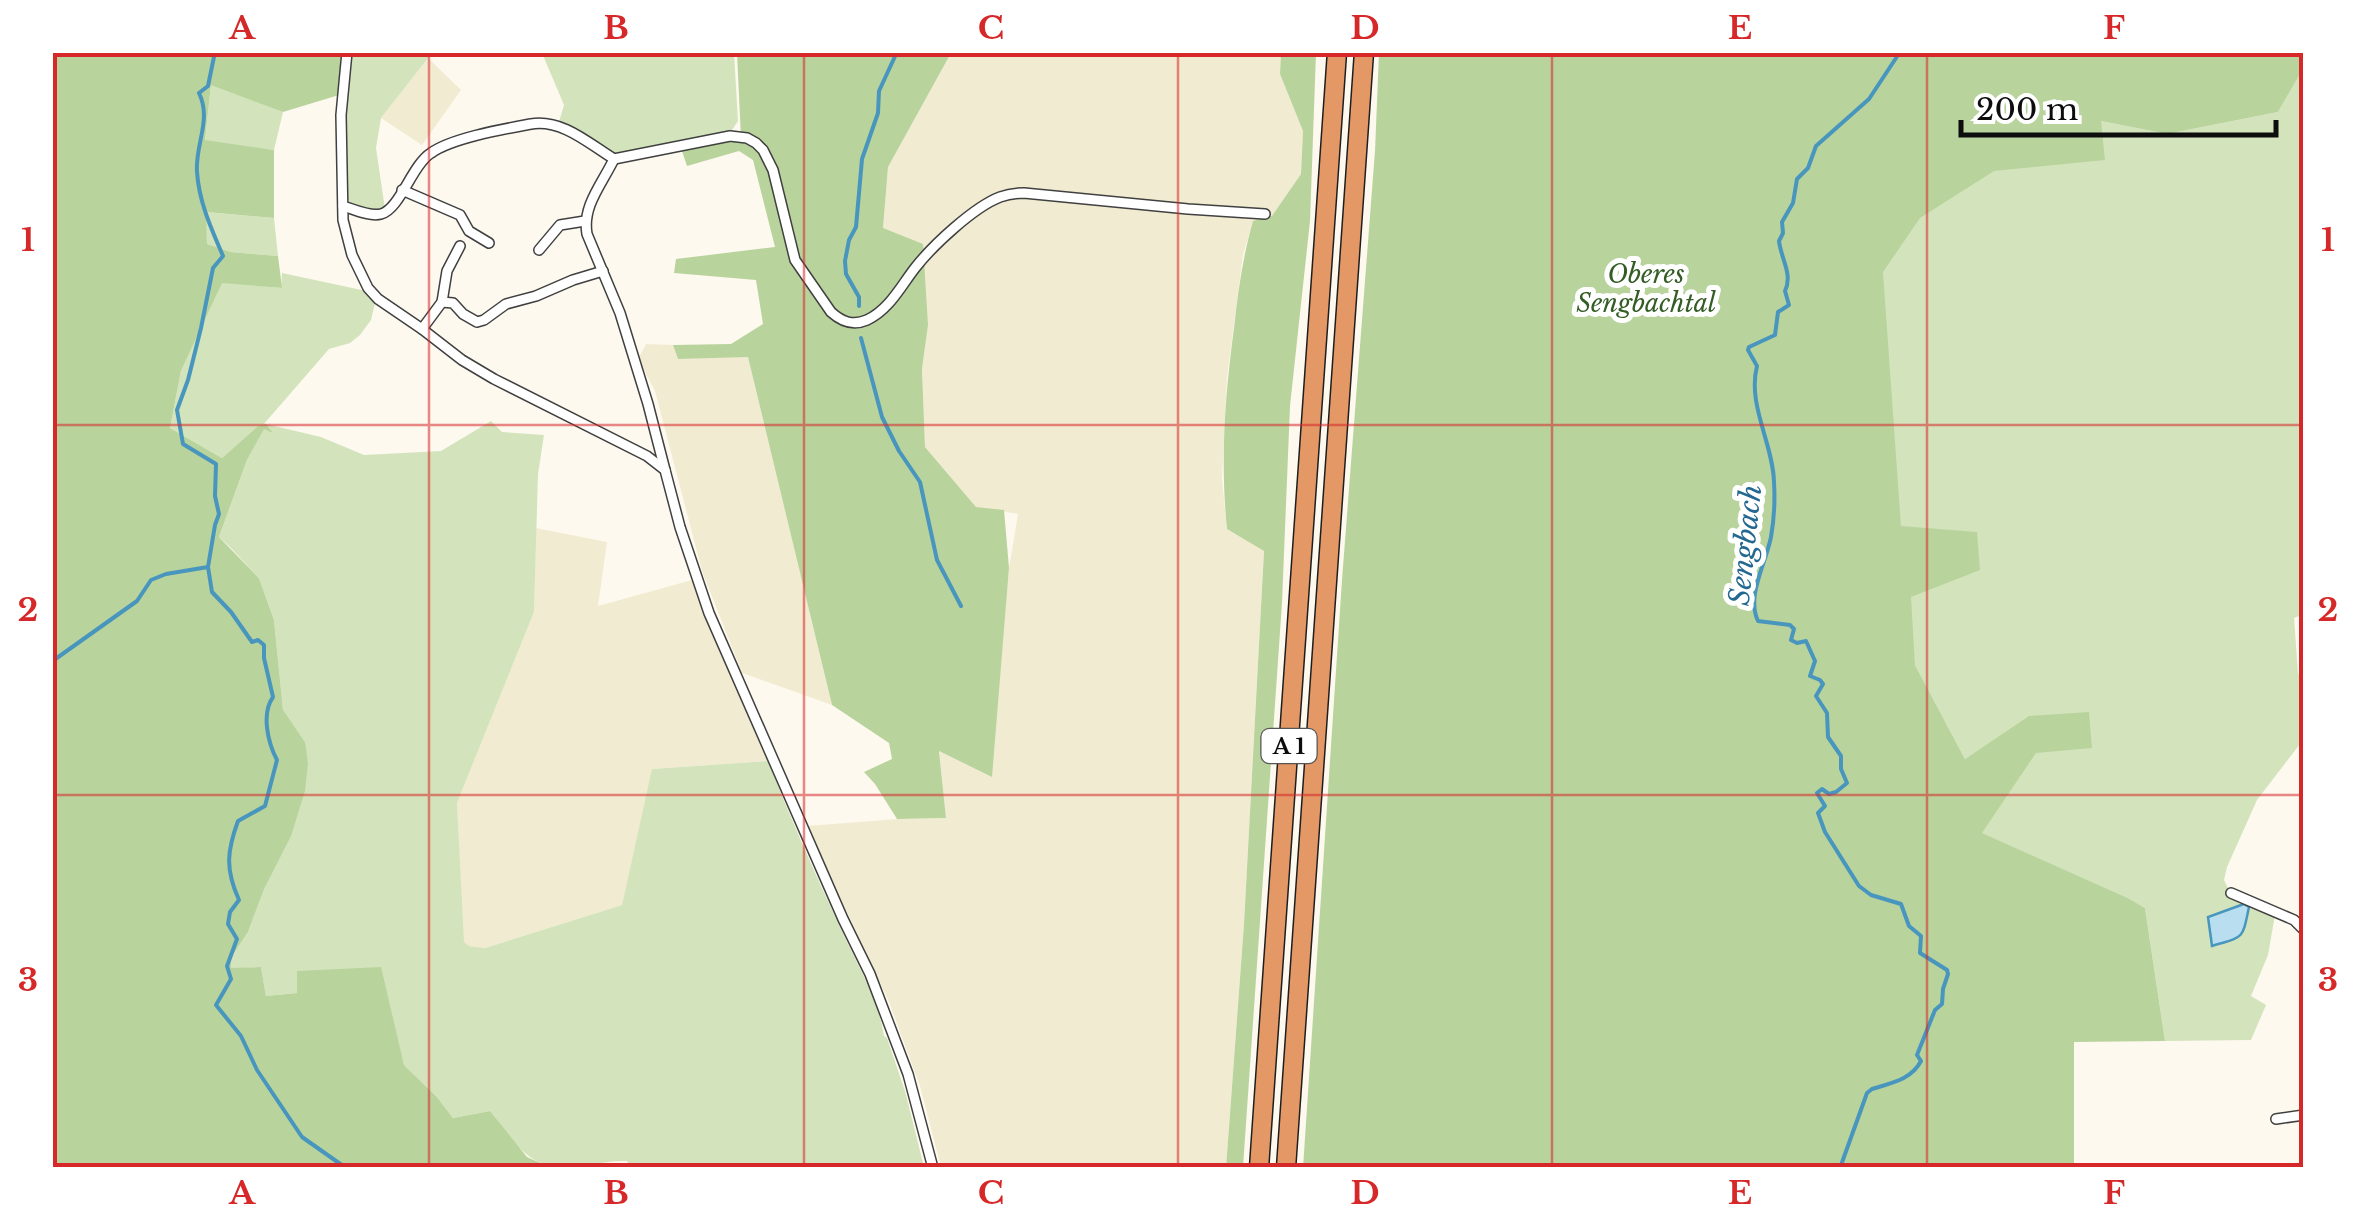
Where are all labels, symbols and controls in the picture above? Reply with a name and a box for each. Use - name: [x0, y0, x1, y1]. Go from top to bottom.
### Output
- text: A: [228, 8, 256, 48]
- text: B: [603, 8, 629, 48]
- text: C: [978, 8, 1004, 48]
- text: D: [1350, 8, 1380, 48]
- text: E: [1728, 8, 1752, 48]
- text: F: [2103, 8, 2125, 48]
- scale bar: [1961, 75, 2276, 137]
- text: 200 m: [1976, 91, 2078, 128]
- text: 1: [21, 220, 35, 260]
- text: 1: [2321, 220, 2335, 260]
- park label: Oberes Sengbachtal: [1576, 259, 1716, 319]
- water label: Sengbach: [1722, 483, 1769, 607]
- text: 2: [18, 590, 38, 630]
- text: 2: [2318, 590, 2338, 630]
- road number: A 1: [1262, 729, 1316, 763]
- text: 3: [18, 960, 38, 1000]
- text: 3: [2318, 960, 2338, 1000]
- text: A: [228, 1173, 256, 1213]
- text: B: [603, 1173, 629, 1213]
- text: C: [978, 1173, 1004, 1213]
- text: D: [1350, 1173, 1380, 1213]
- text: E: [1728, 1173, 1752, 1213]
- text: F: [2103, 1173, 2125, 1213]

